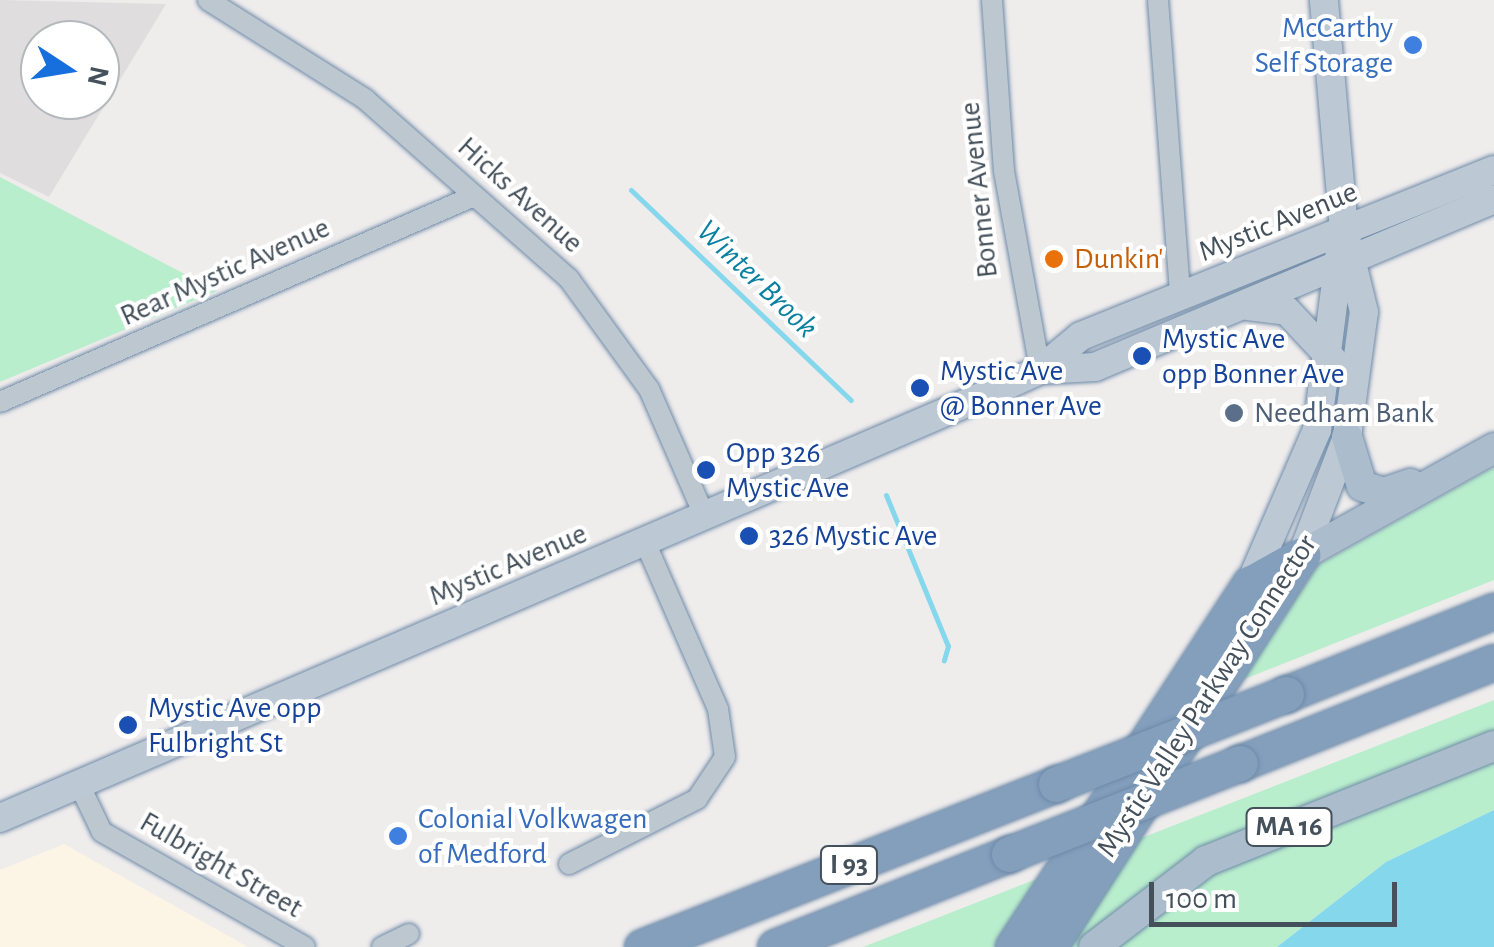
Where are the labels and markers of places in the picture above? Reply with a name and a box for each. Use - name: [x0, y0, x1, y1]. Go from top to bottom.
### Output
- place label: McCarthy Self Storage: [1255, 10, 1393, 80]
- marker: McCarthy Self Storage: [1402, 34, 1424, 56]
- place label: Dunkin': [1074, 241, 1163, 277]
- marker: Dunkin': [1043, 248, 1065, 270]
- place label: Mystic Ave opp Bonner Ave: [1162, 321, 1344, 392]
- marker: Mystic Ave opp Bonner Ave: [1131, 345, 1153, 367]
- place label: Mystic Ave @ Bonner Ave: [940, 353, 1102, 424]
- marker: Mystic Ave @ Bonner Ave: [909, 377, 931, 399]
- place label: Needham Bank: [1254, 395, 1434, 431]
- marker: Needham Bank: [1223, 402, 1245, 424]
- place label: Opp 326 Mystic Ave: [726, 435, 849, 506]
- marker: Opp 326 Mystic Ave: [695, 459, 717, 481]
- place label: 326 Mystic Ave: [769, 518, 937, 554]
- marker: 326 Mystic Ave: [738, 525, 760, 547]
- place label: Mystic Ave opp Fulbright St: [148, 690, 321, 760]
- marker: Mystic Ave opp Fulbright St: [117, 714, 139, 736]
- place label: Colonial Volkwagen of Medford: [418, 801, 647, 872]
- marker: Colonial Volkwagen of Medford: [387, 825, 409, 847]

